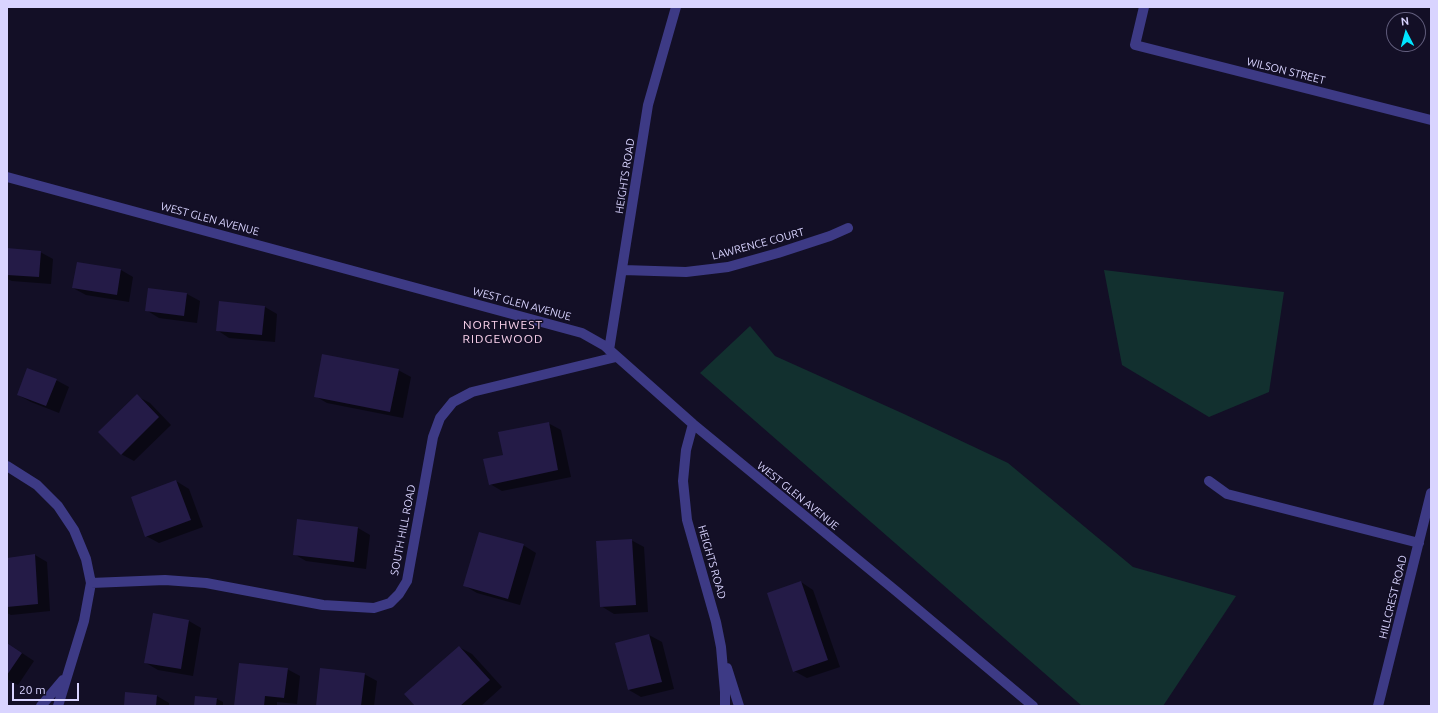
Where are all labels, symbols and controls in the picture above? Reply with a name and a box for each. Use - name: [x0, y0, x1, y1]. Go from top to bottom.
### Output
- north arrow: [1386, 12, 1426, 52]
- text: N: [1400, 15, 1410, 27]
- street label: WILSON STREET: [1245, 55, 1327, 87]
- street label: HEIGHTS ROAD: [613, 137, 637, 215]
- street label: WEST GLEN AVENUE: [159, 200, 261, 238]
- street label: LAWRENCE COURT: [710, 225, 806, 263]
- street label: WEST GLEN AVENUE: [471, 285, 573, 323]
- district label: NORTHWEST RIDGEWOOD: [463, 318, 543, 346]
- street label: WEST GLEN AVENUE: [754, 459, 842, 533]
- street label: SOUTH HILL ROAD: [388, 483, 418, 577]
- street label: HEIGHTS ROAD: [695, 524, 729, 600]
- street label: HILLCREST ROAD: [1376, 554, 1410, 640]
- scale bar: [14, 675, 81, 701]
- text: 20 m: [19, 683, 46, 696]

